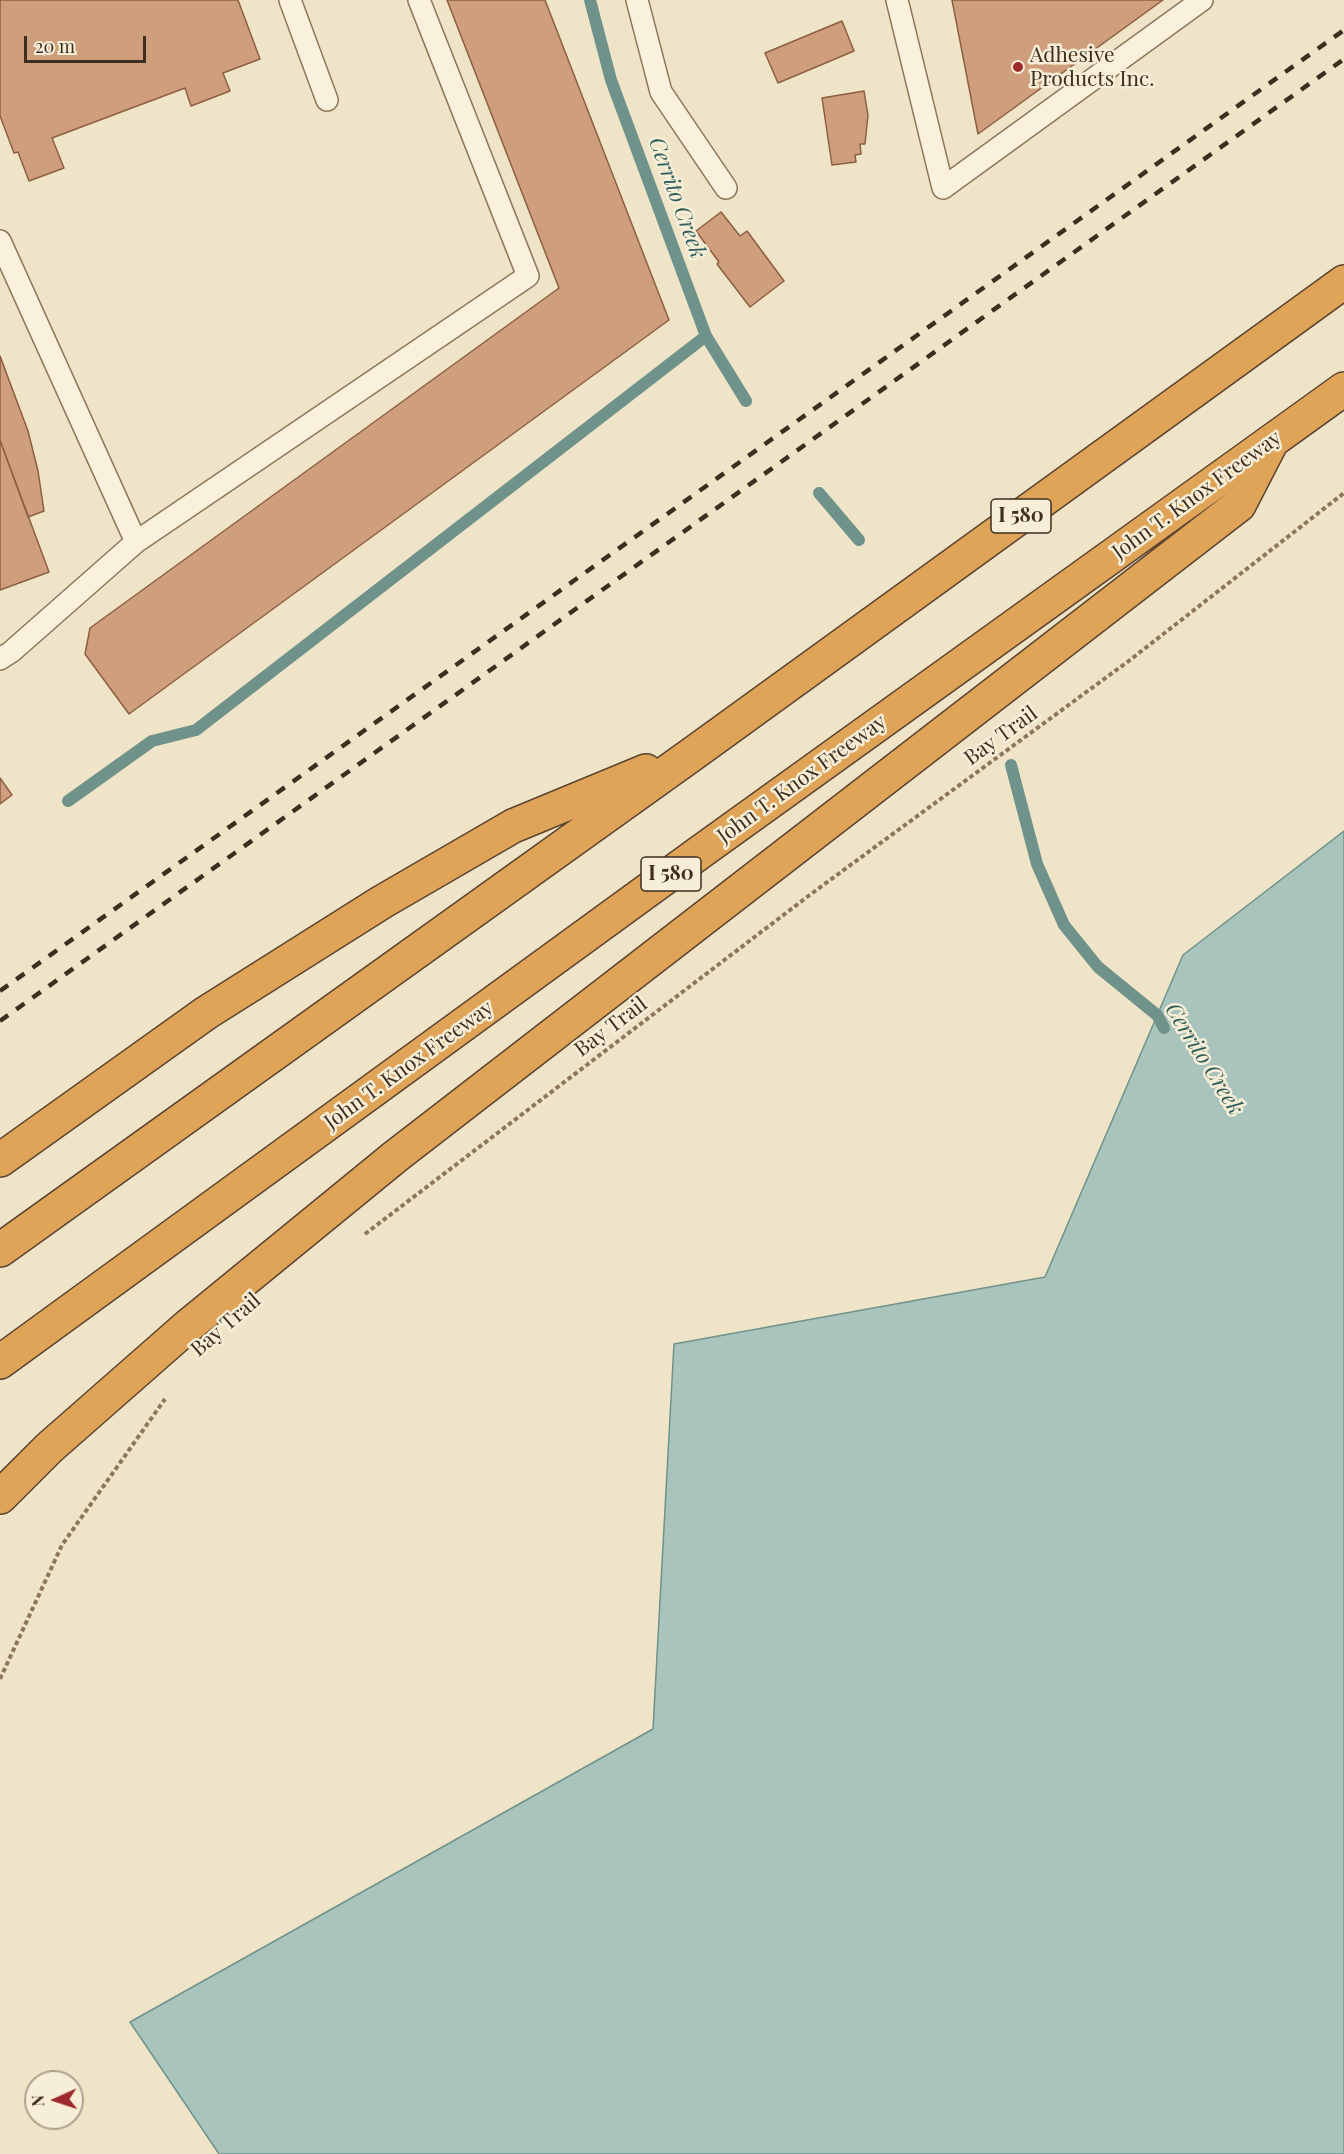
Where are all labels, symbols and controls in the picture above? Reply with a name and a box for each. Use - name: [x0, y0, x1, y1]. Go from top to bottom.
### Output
- scale bar: [27, 24, 148, 62]
- text: 20 m: [35, 34, 75, 58]
- place label: Adhesive Products Inc.: [1030, 42, 1155, 92]
- marker: Adhesive Products Inc.: [1011, 60, 1025, 74]
- water label: Cerrito Creek: [643, 134, 711, 262]
- street label: John T. Knox Freeway: [1108, 425, 1286, 565]
- road number: I 580: [991, 499, 1051, 533]
- street label: Bay Trail: [960, 701, 1042, 771]
- street label: John T. Knox Freeway: [713, 709, 891, 849]
- road number: I 580: [641, 857, 701, 891]
- street label: Bay Trail: [570, 992, 652, 1062]
- street label: John T. Knox Freeway: [320, 995, 498, 1135]
- water label: Cerrito Creek: [1159, 998, 1249, 1120]
- street label: Bay Trail: [186, 1288, 266, 1362]
- north arrow: [24, 2070, 84, 2130]
- text: N: [27, 2095, 48, 2107]

